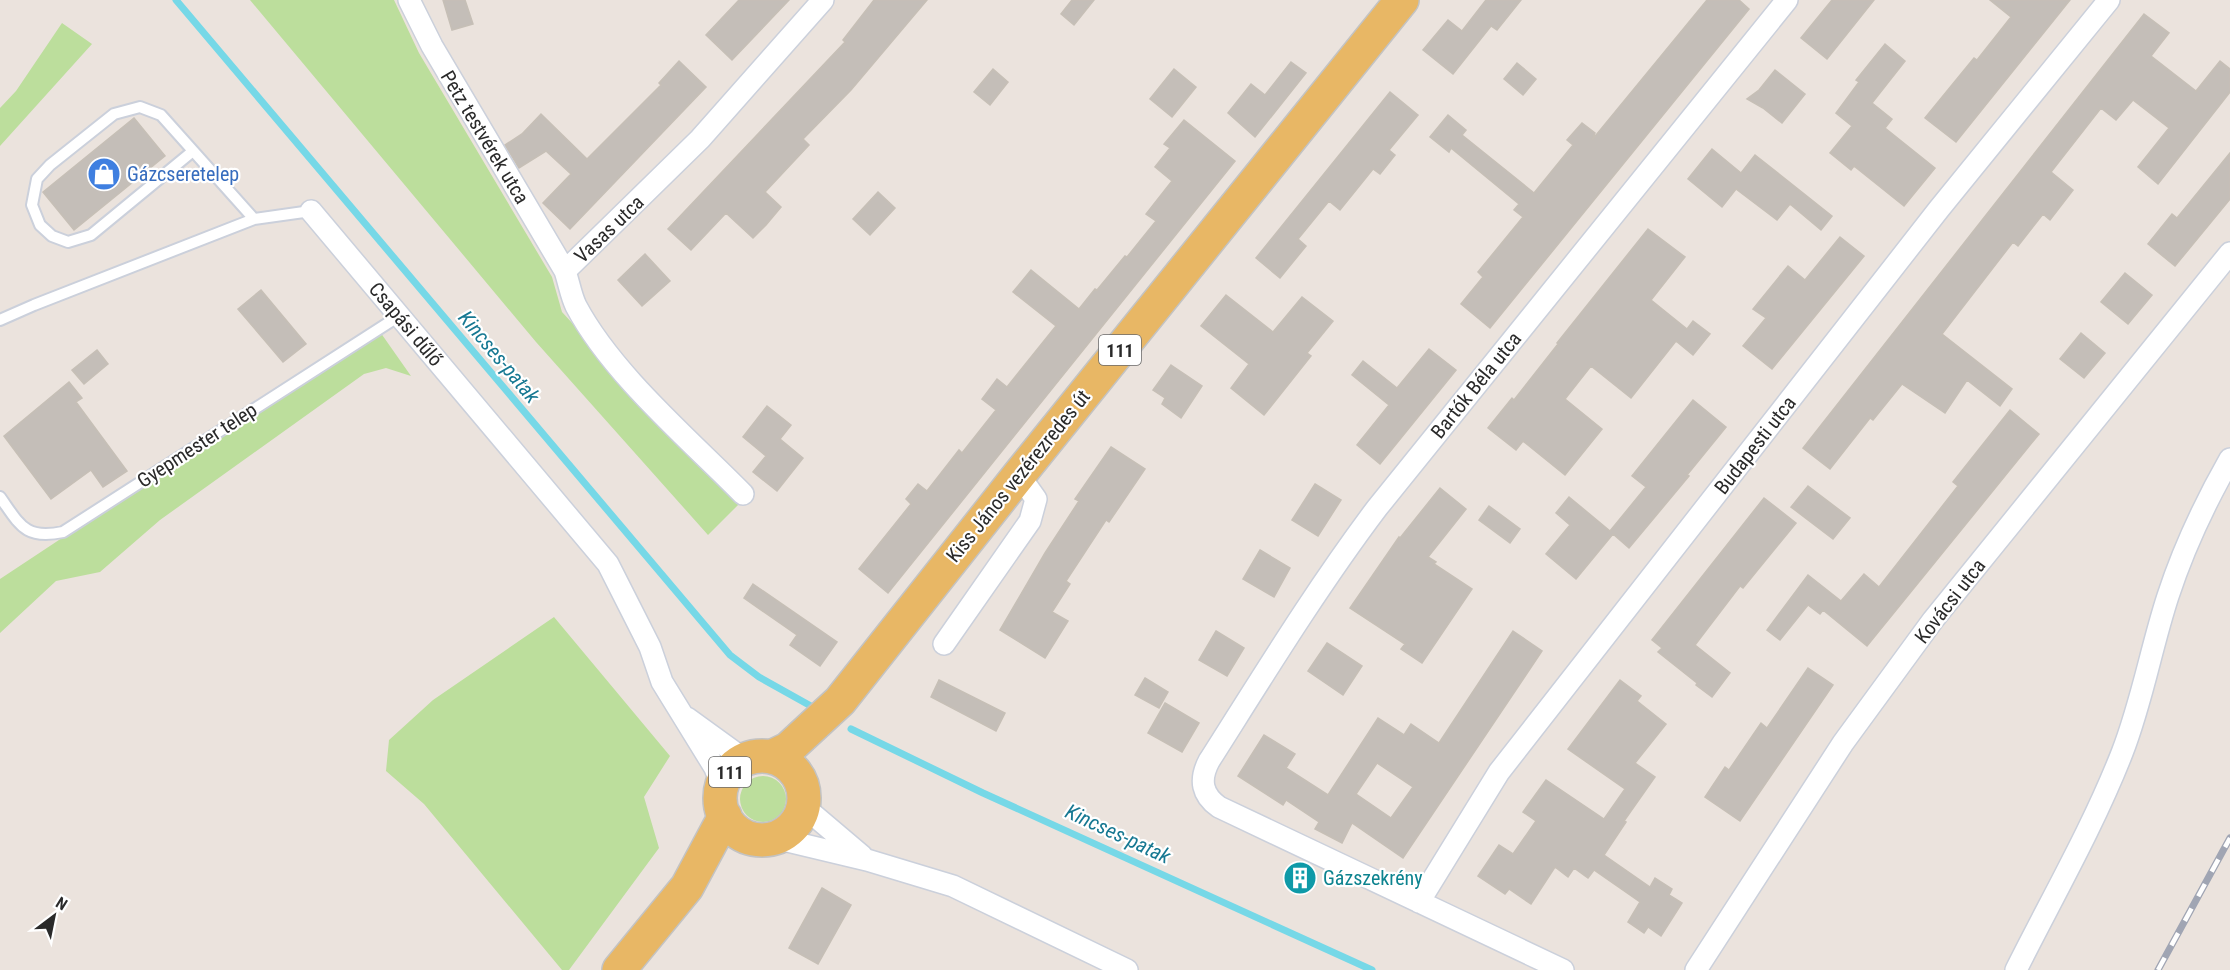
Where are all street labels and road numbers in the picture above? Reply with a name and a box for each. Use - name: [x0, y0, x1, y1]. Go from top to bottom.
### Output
- street label: Petz testvérek utca: [436, 66, 534, 208]
- street label: Vasas utca: [569, 190, 649, 268]
- street label: Csapási dűlő: [364, 277, 448, 371]
- street label: Bartók Béla utca: [1426, 327, 1526, 443]
- road number: 111: [1099, 335, 1141, 365]
- street label: Kiss János vezérezredes út: [941, 385, 1095, 567]
- street label: Budapesti utca: [1709, 391, 1801, 499]
- street label: Gyepmester telep: [133, 397, 261, 493]
- street label: Kovácsi utca: [1910, 554, 1990, 648]
- road number: 111: [709, 757, 751, 787]

